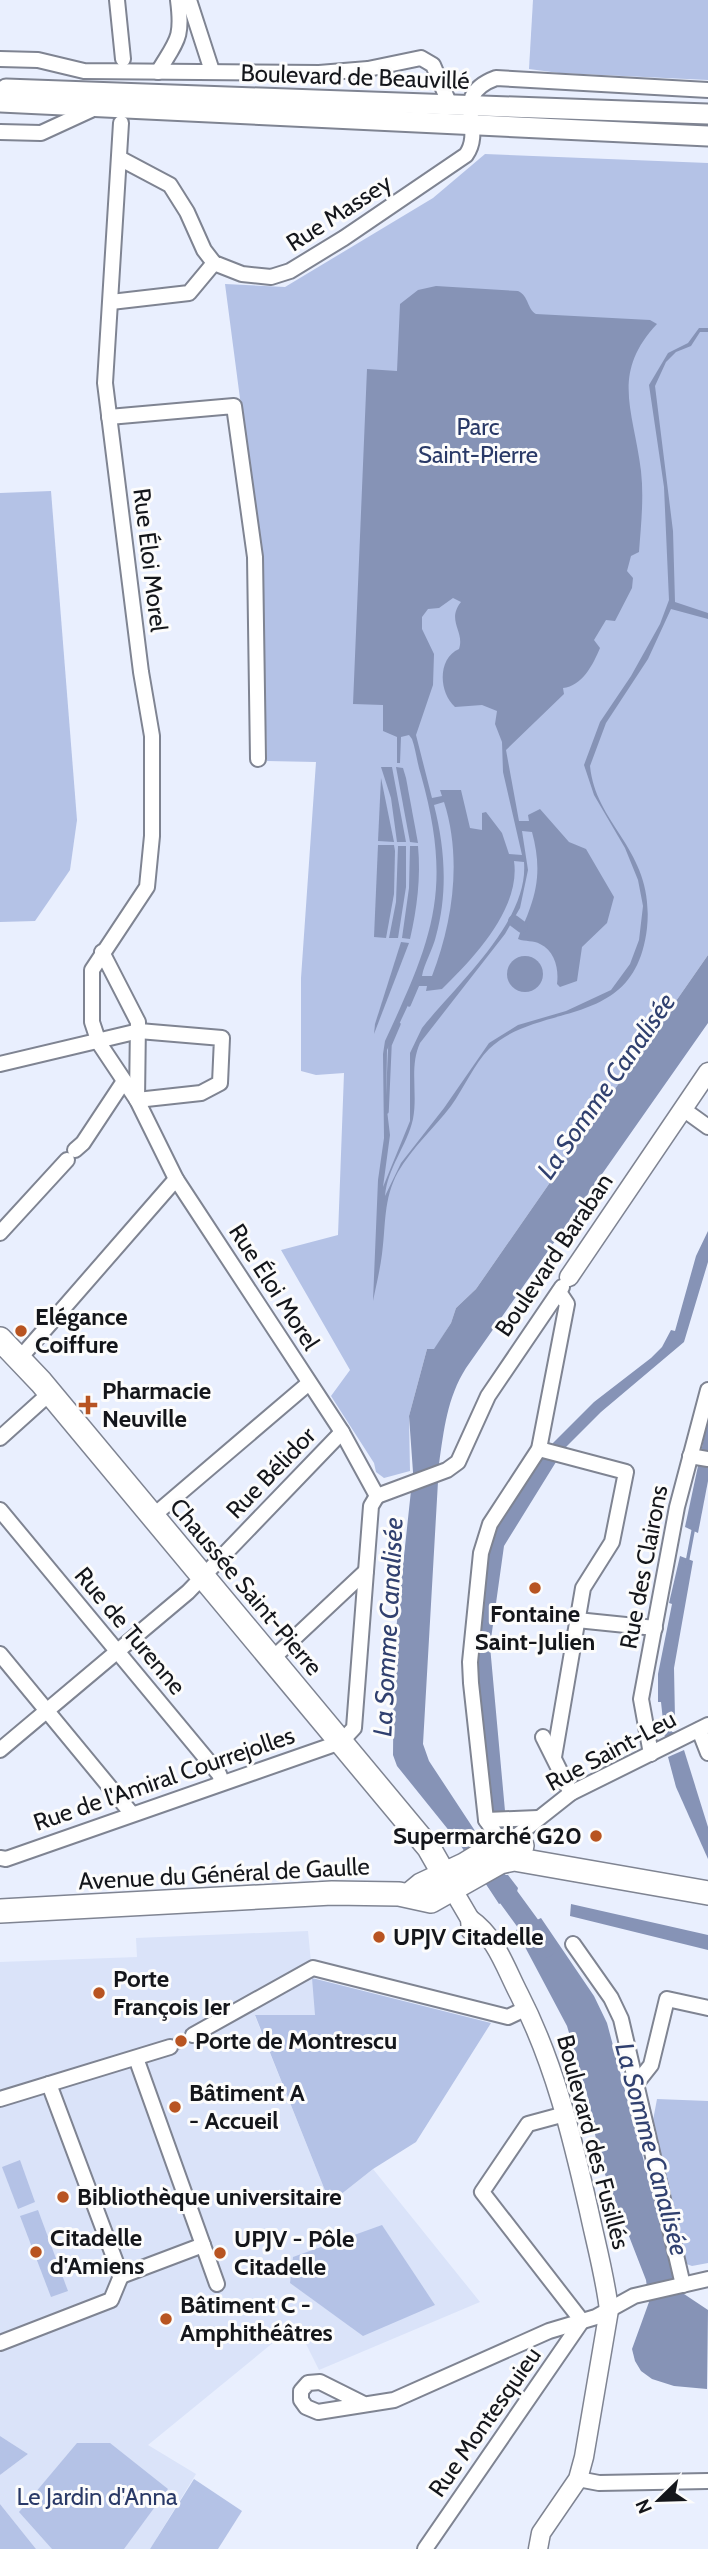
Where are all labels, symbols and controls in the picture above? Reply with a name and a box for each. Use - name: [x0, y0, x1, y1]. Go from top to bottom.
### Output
- street label: Boulevard de Beauvillé: [240, 58, 470, 95]
- street label: Rue Massey: [281, 168, 397, 257]
- park label: Parc Saint-Pierre: [418, 412, 538, 469]
- street label: Rue Éloi Morel: [127, 486, 174, 634]
- water label: La Somme Canalisée: [530, 987, 682, 1185]
- street label: Boulevard Baraban: [488, 1168, 619, 1342]
- street label: Rue Éloi Morel: [223, 1218, 326, 1356]
- place label: Elégance Coiffure: [35, 1302, 128, 1359]
- marker: Elégance Coiffure: [13, 1323, 29, 1339]
- place label: Pharmacie Neuville: [102, 1376, 211, 1433]
- marker: Pharmacie Neuville: [80, 1397, 96, 1413]
- street label: Rue Bélidor: [220, 1421, 322, 1524]
- street label: Rue des Clairons: [613, 1482, 674, 1651]
- street label: Chaussée Saint-Pierre: [164, 1492, 329, 1681]
- water label: La Somme Canalisée: [366, 1517, 410, 1737]
- street label: Rue de Turenne: [69, 1561, 192, 1700]
- marker: Fontaine Saint-Julien: [527, 1580, 543, 1596]
- place label: Fontaine Saint-Julien: [475, 1599, 595, 1656]
- street label: Rue Saint-Leu: [541, 1704, 681, 1797]
- street label: Rue de l'Amiral Courrejolles: [30, 1720, 298, 1837]
- place label: Supermarché G20: [393, 1821, 582, 1850]
- marker: Supermarché G20: [588, 1828, 604, 1844]
- street label: Avenue du Général de Gaulle: [78, 1851, 370, 1896]
- place label: UPJV Citadelle: [393, 1922, 544, 1951]
- marker: UPJV Citadelle: [371, 1929, 387, 1945]
- place label: Porte François Ier: [113, 1964, 230, 2021]
- marker: Porte François Ier: [91, 1985, 107, 2001]
- place label: Porte de Montrescu: [195, 2026, 397, 2055]
- street label: Boulevard des Fusillés: [551, 2032, 636, 2252]
- marker: Porte de Montrescu: [173, 2033, 189, 2049]
- water label: La Somme Canalisée: [608, 2039, 696, 2259]
- place label: Bâtiment A - Accueil: [189, 2078, 305, 2135]
- marker: Bâtiment A - Accueil: [167, 2099, 183, 2115]
- place label: Bibliothèque universitaire: [77, 2182, 342, 2211]
- marker: Bibliothèque universitaire: [55, 2189, 71, 2205]
- place label: Citadelle d'Amiens: [50, 2223, 144, 2280]
- place label: UPJV - Pôle Citadelle: [234, 2224, 354, 2281]
- marker: Citadelle d'Amiens: [28, 2244, 44, 2260]
- marker: UPJV - Pôle Citadelle: [212, 2245, 228, 2261]
- place label: Bâtiment C - Amphithéâtres: [180, 2290, 333, 2347]
- marker: Bâtiment C - Amphithéâtres: [158, 2311, 174, 2327]
- street label: Rue Montesquieu: [422, 2341, 547, 2502]
- north arrow: [624, 2465, 694, 2535]
- park label: Le Jardin d'Anna: [17, 2482, 178, 2511]
- text: N: [631, 2496, 657, 2517]

